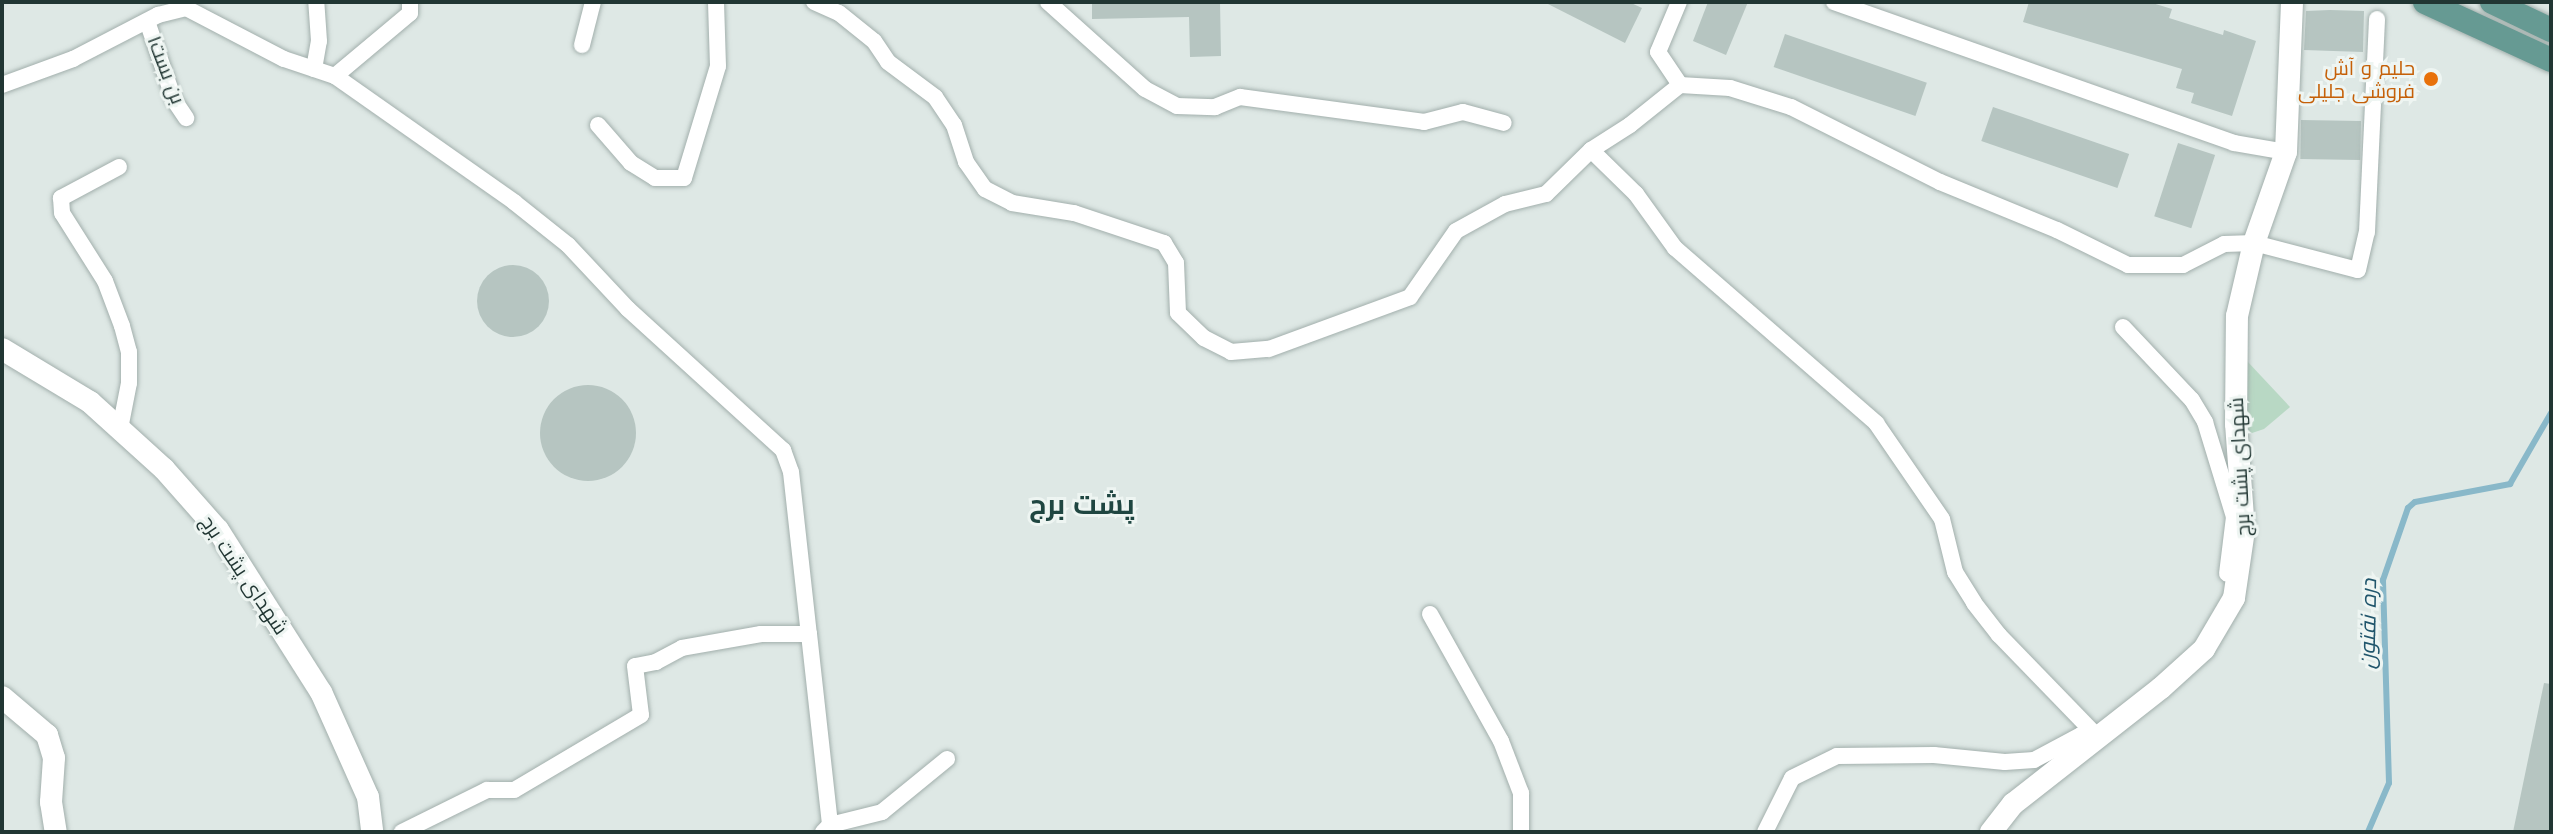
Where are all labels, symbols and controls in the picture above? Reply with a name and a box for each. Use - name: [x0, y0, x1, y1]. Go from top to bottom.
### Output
- street label: بن بست۱: [142, 32, 190, 108]
- place label: حلیم و آش فروشی جلیلی: [2298, 56, 2415, 103]
- marker: حلیم و آش فروشی جلیلی: [2422, 70, 2440, 88]
- street label: شهدای پشت برج: [2224, 397, 2256, 537]
- district label: پشت برج: [1029, 488, 1135, 522]
- street label: شهدای پشت برج: [195, 511, 293, 639]
- water label: دره نفتون: [2354, 579, 2382, 669]

